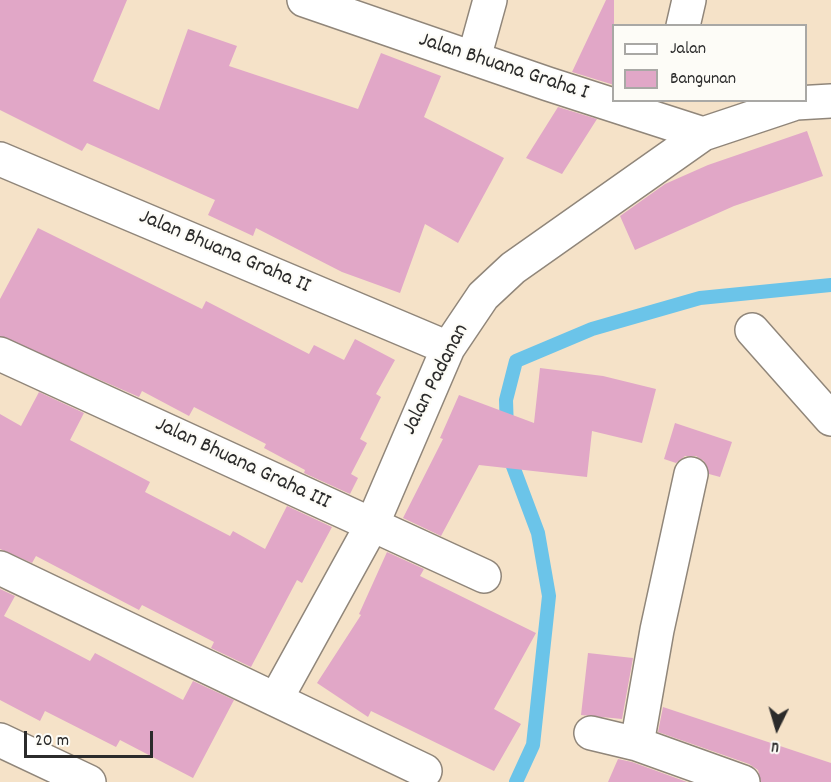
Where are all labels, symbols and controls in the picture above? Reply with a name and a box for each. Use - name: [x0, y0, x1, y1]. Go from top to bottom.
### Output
- legend: [612, 24, 807, 102]
- street label: Jalan Bhuana Graha I: [415, 28, 591, 108]
- text: Jalan: [670, 37, 706, 62]
- text: Bangunan: [670, 67, 736, 92]
- street label: Jalan Bhuana Graha II: [134, 205, 314, 301]
- street label: Jalan Padanan: [398, 320, 476, 440]
- street label: Jalan Bhuana Graha III: [150, 413, 334, 517]
- north arrow: [747, 698, 807, 758]
- scale bar: [27, 719, 156, 757]
- text: 20 m: [35, 729, 69, 754]
- text: U: [771, 735, 780, 758]

